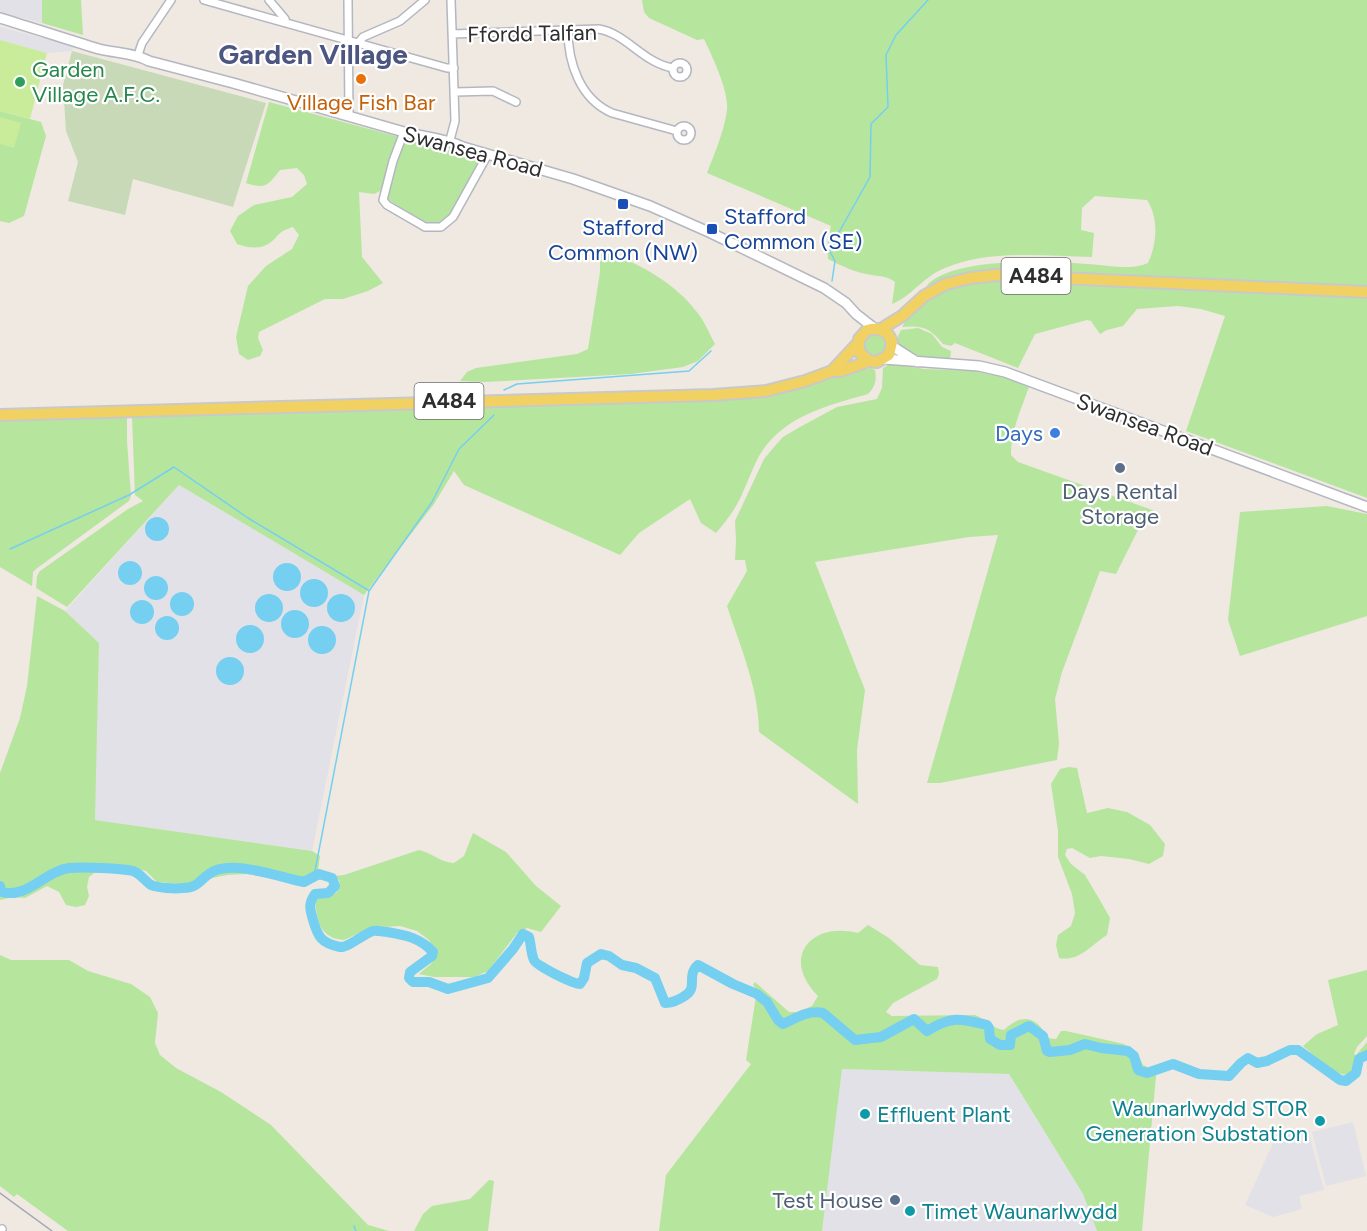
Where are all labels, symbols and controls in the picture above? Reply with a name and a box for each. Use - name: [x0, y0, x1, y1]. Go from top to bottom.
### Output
- street label: Ffordd Talfan: [467, 19, 597, 48]
- district label: Garden Village: [218, 37, 408, 71]
- place label: Garden Village A.F.C.: [32, 56, 160, 108]
- marker: Village Fish Bar: [354, 72, 368, 86]
- marker: Garden Village A.F.C.: [13, 75, 27, 89]
- place label: Village Fish Bar: [287, 89, 436, 116]
- street label: Swansea Road: [400, 120, 546, 183]
- marker: Stafford Common (NW): [616, 197, 630, 211]
- place label: Stafford Common (SE): [724, 203, 863, 255]
- place label: Stafford Common (NW): [548, 214, 698, 266]
- marker: Stafford Common (SE): [705, 222, 719, 236]
- road number: A484: [1002, 258, 1070, 294]
- road number: A484: [414, 383, 484, 419]
- street label: Swansea Road: [1073, 387, 1217, 462]
- place label: Days: [995, 420, 1043, 447]
- marker: Days: [1048, 426, 1062, 440]
- marker: Days Rental Storage: [1113, 461, 1127, 475]
- place label: Days Rental Storage: [1062, 478, 1178, 530]
- place label: Waunarlwydd STOR Generation Substation: [1086, 1095, 1308, 1147]
- place label: Effluent Plant: [877, 1101, 1011, 1128]
- marker: Effluent Plant: [858, 1107, 872, 1121]
- marker: Waunarlwydd STOR Generation Substation: [1313, 1114, 1327, 1128]
- place label: Test House: [772, 1187, 883, 1214]
- marker: Test House: [888, 1193, 902, 1207]
- place label: Timet Waunarlwydd: [922, 1198, 1118, 1225]
- marker: Timet Waunarlwydd: [903, 1204, 917, 1218]

